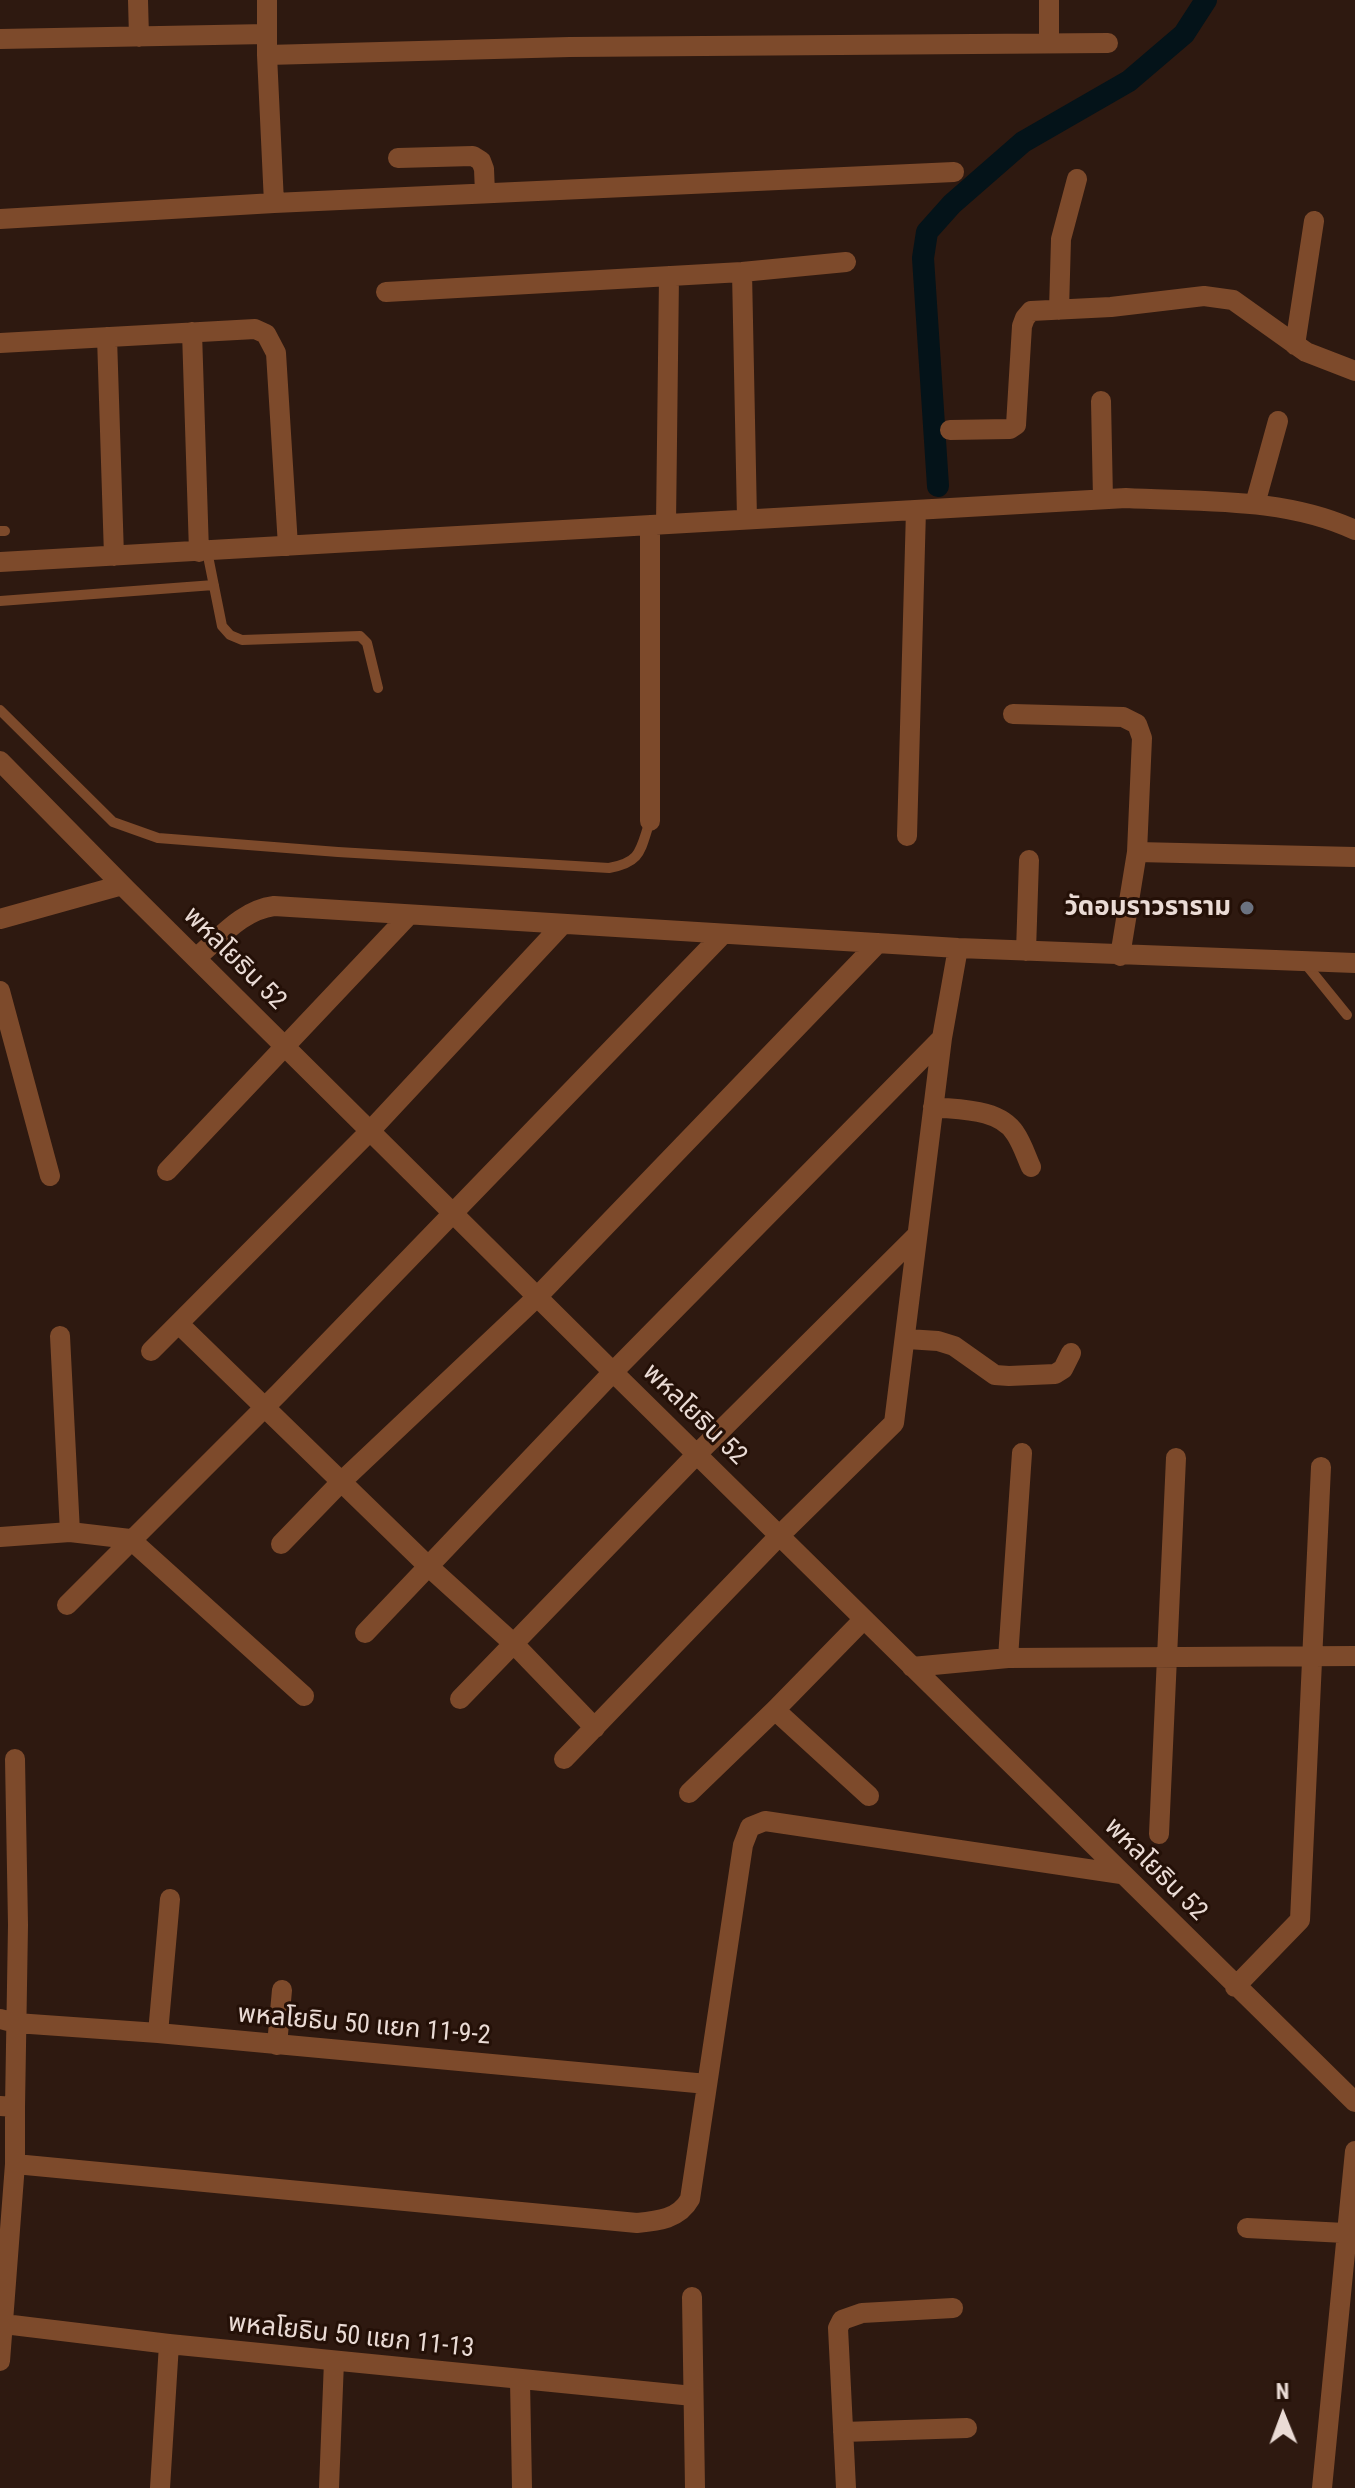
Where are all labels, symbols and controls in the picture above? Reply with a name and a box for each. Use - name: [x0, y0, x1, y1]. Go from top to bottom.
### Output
- place label: วัดอมราวราราม: [1064, 892, 1231, 924]
- marker: วัดอมราวราราม: [1238, 899, 1256, 917]
- street label: พหลโยธิน 52: [176, 901, 292, 1017]
- street label: พหลโยธิน 52: [635, 1358, 753, 1472]
- street label: พหลโยธิน 52: [1097, 1812, 1213, 1928]
- street label: พหลโยธิน 50 แยก 11-9-2: [236, 1999, 492, 2053]
- street label: พหลโยธิน 50 แยก 11-13: [226, 2309, 476, 2365]
- north arrow: [1243, 2376, 1323, 2456]
- text: N: [1276, 2379, 1290, 2404]

